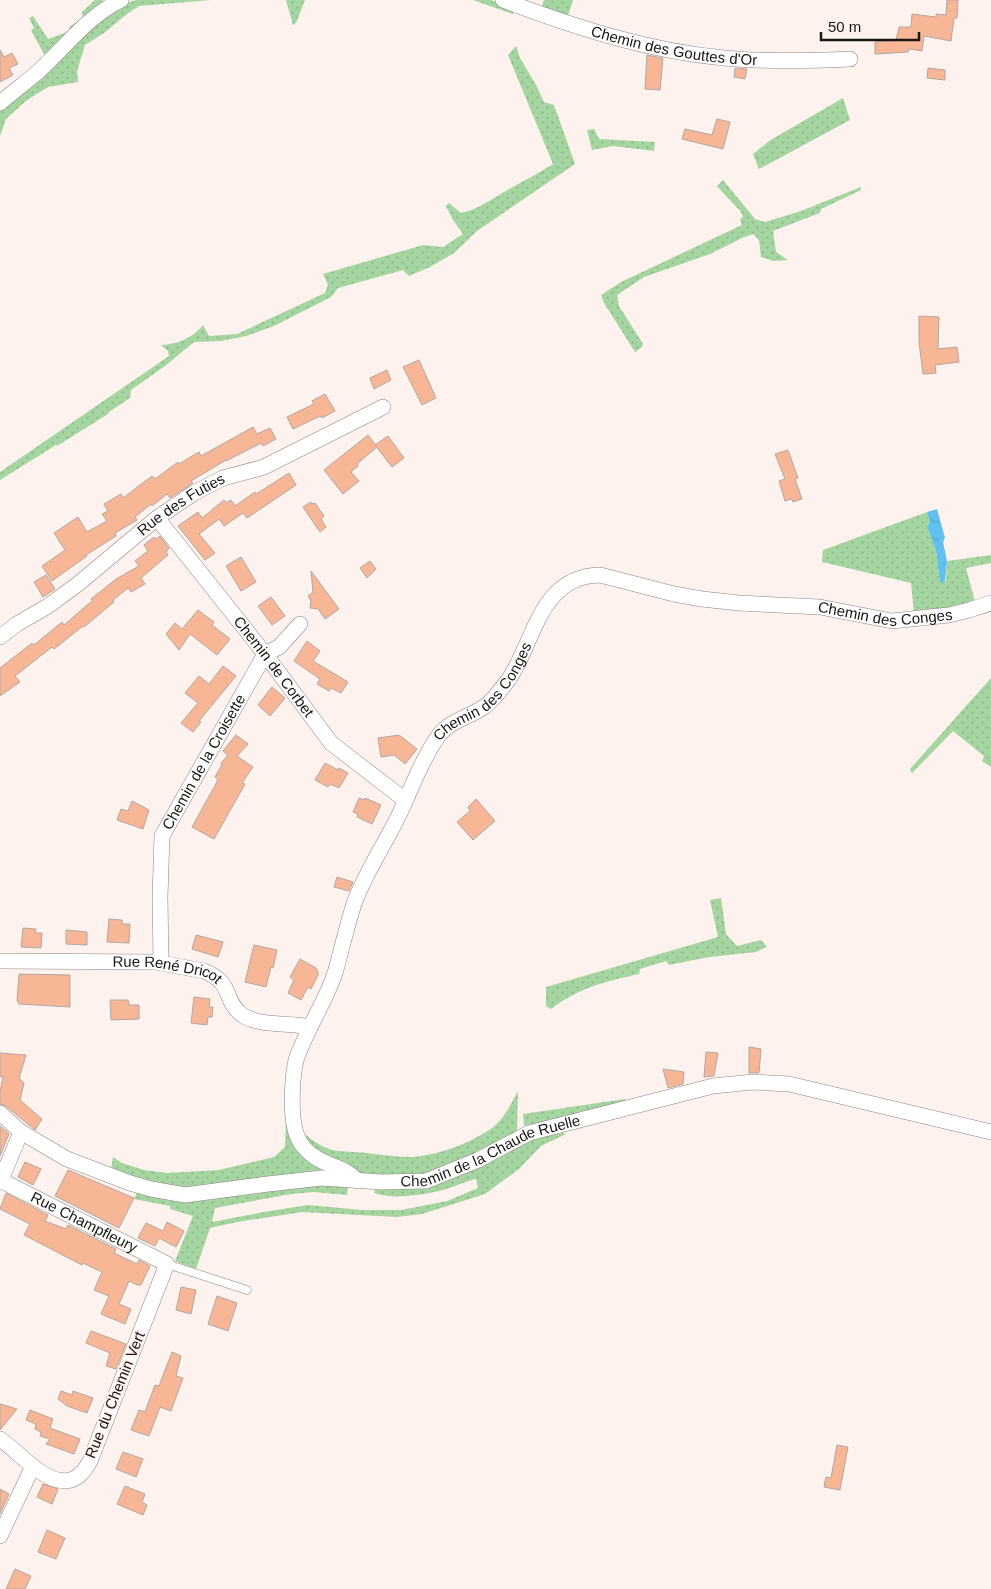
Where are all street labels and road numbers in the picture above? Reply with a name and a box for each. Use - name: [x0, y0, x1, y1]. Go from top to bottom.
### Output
- street label: Chemin des Gouttes d'Or: [589, 22, 758, 68]
- street label: Rue des Futies: [134, 470, 227, 539]
- street label: Chemin des Conges: [817, 598, 953, 629]
- street label: Chemin de Corbet: [230, 613, 318, 721]
- street label: Chemin des Conges: [429, 639, 535, 744]
- street label: Chemin de la Croisette: [158, 691, 248, 832]
- street label: Rue René Dricot: [112, 953, 227, 987]
- street label: Chemin de la Chaude Ruelle: [400, 1111, 582, 1190]
- street label: Rue Champfleury: [28, 1188, 141, 1256]
- street label: Rue du Chemin Vert: [81, 1328, 148, 1461]

